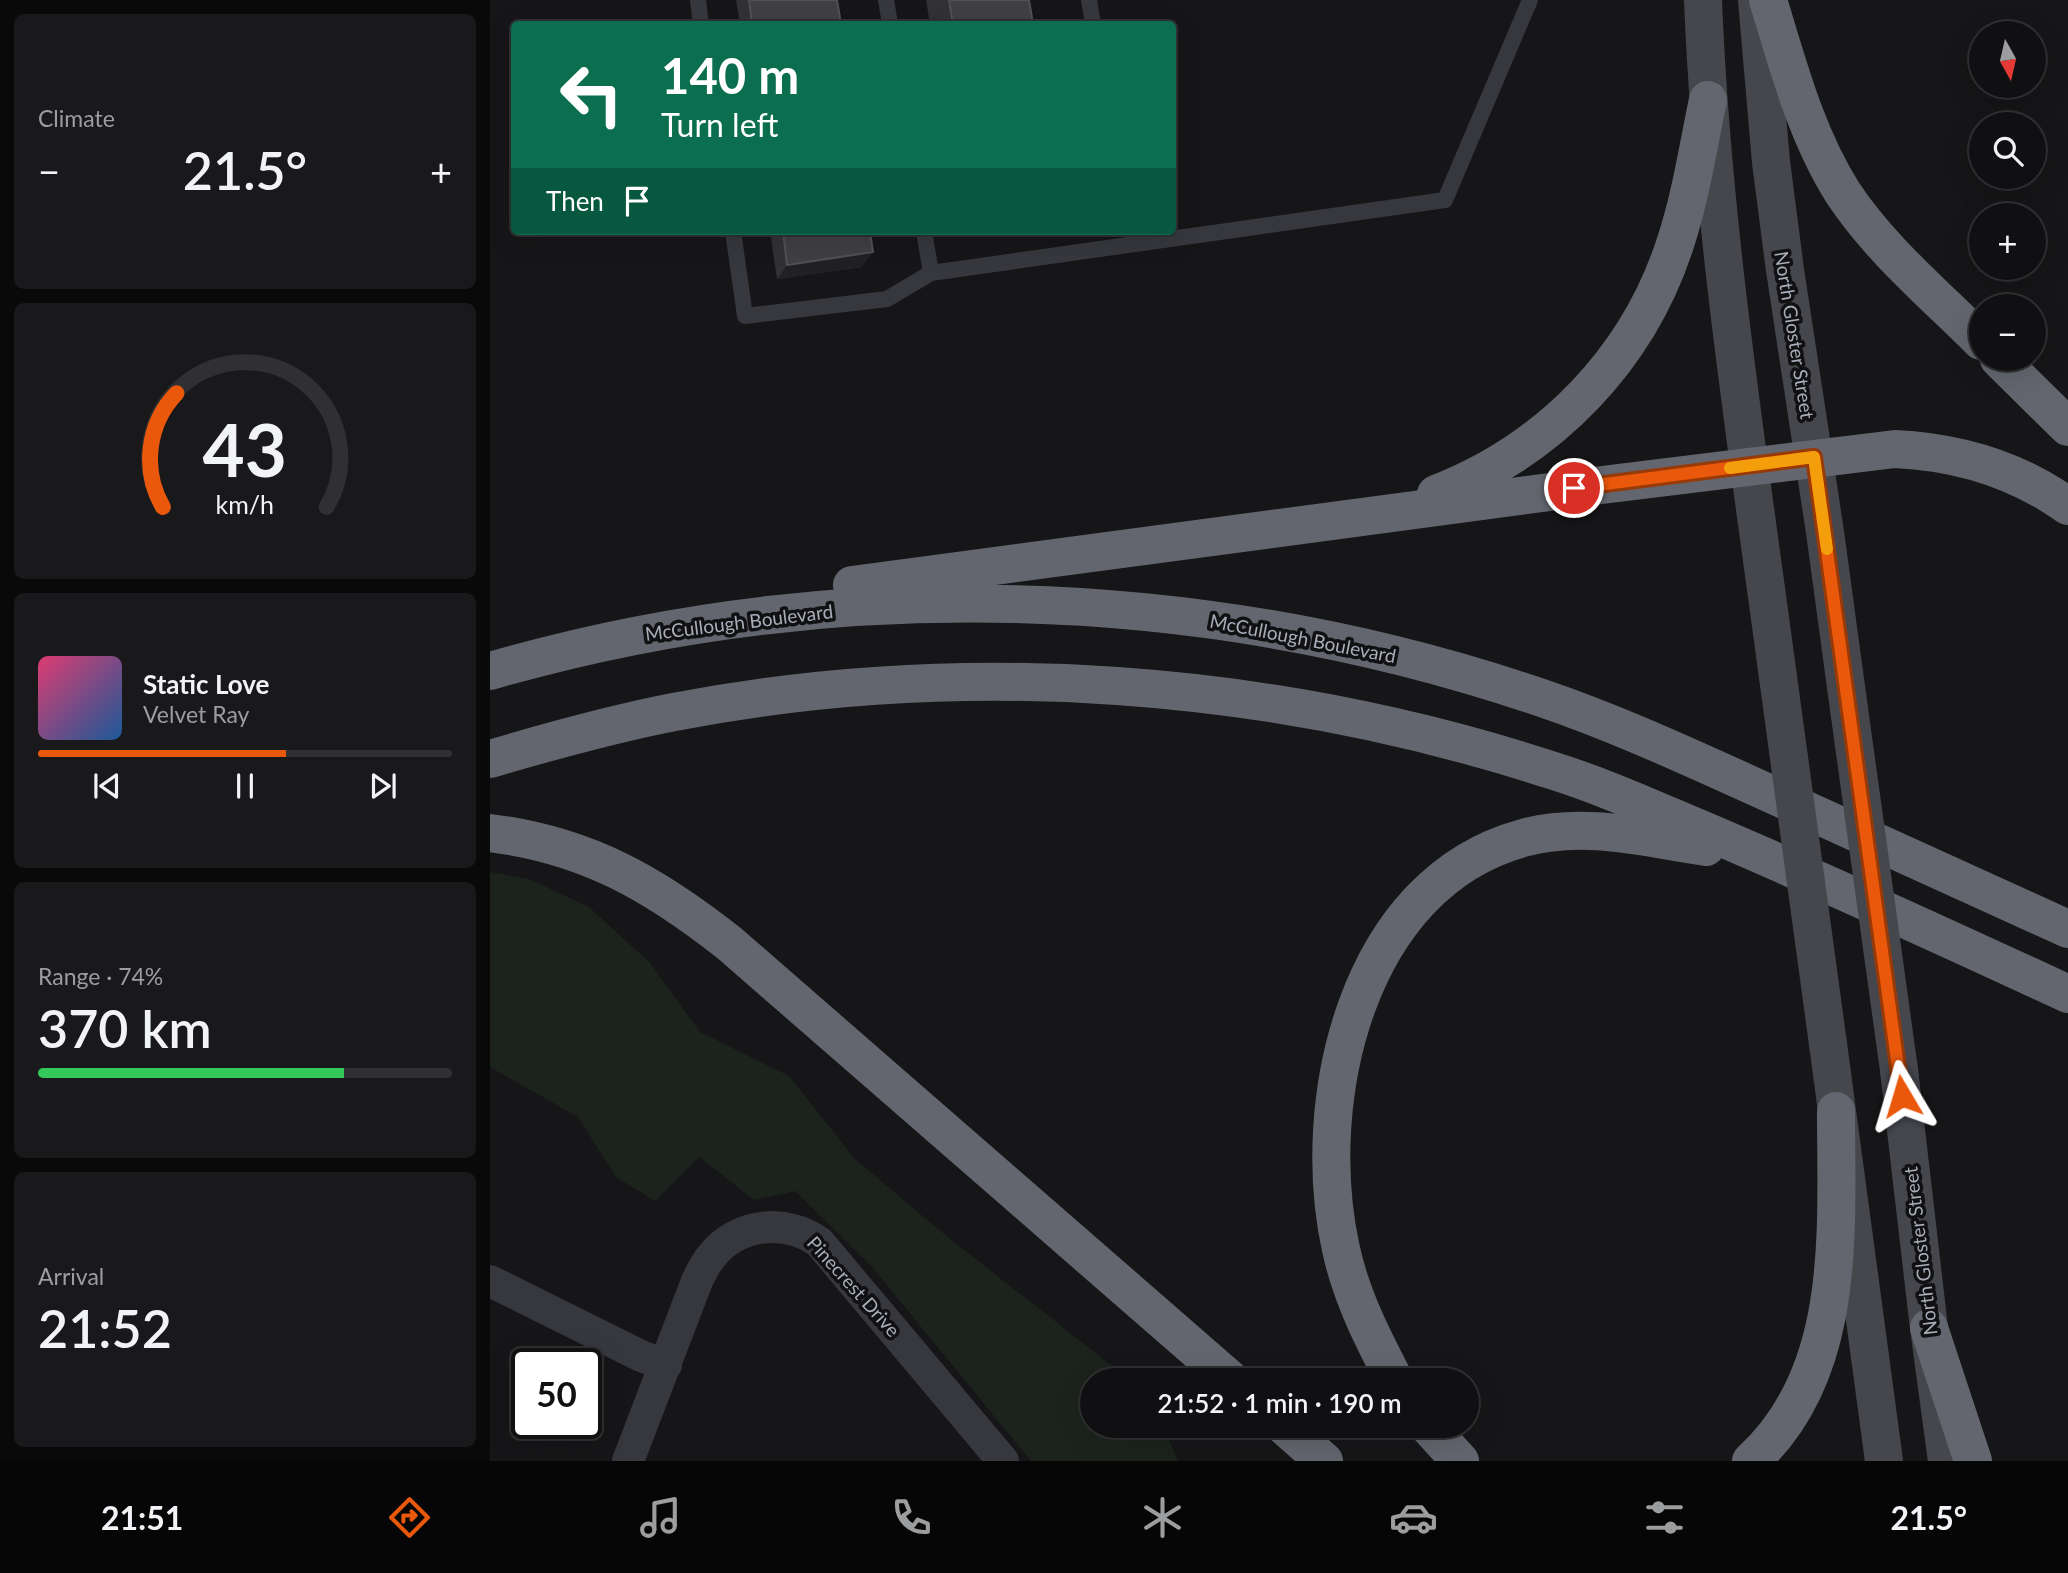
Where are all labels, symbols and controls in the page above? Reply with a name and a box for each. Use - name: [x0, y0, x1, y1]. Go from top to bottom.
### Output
- north arrow: [1969, 21, 2046, 98]
- map controls: [1969, 21, 2046, 371]
- text: 140 m: [661, 46, 799, 104]
- icon: left: [546, 49, 637, 140]
- text: Climate: [38, 104, 115, 132]
- text: Turn left: [661, 105, 778, 144]
- button: search: [1969, 112, 2046, 189]
- text: 21.5°: [183, 139, 307, 201]
- text: −: [38, 148, 60, 194]
- text: +: [430, 148, 452, 194]
- icon: arrive: [618, 182, 656, 220]
- text: Then: [546, 185, 604, 217]
- button: +: [1969, 203, 2046, 280]
- street label: North Gloster Street: [1770, 249, 1820, 421]
- button: −: [1969, 294, 2046, 371]
- text: 43: [203, 406, 287, 494]
- pin: [1544, 458, 1604, 518]
- icon: arrive: [1555, 469, 1593, 507]
- text: km/h: [216, 489, 274, 519]
- street label: McCullough Boulevard: [644, 599, 834, 645]
- street label: McCullough Boulevard: [1208, 609, 1398, 667]
- text: Static Love: [143, 668, 270, 700]
- text: Velvet Ray: [143, 700, 249, 728]
- icon: previous: [88, 767, 126, 805]
- icon: pause: [226, 767, 264, 805]
- icon: next: [364, 767, 402, 805]
- text: Range · 74%: [38, 962, 163, 990]
- text: 370 km: [38, 997, 212, 1059]
- position arrow: [1865, 1059, 1939, 1133]
- street label: North Gloster Street: [1898, 1165, 1942, 1337]
- street label: Pinecrest Drive: [803, 1231, 905, 1341]
- text: Arrival: [38, 1262, 104, 1290]
- text: 21:52: [38, 1297, 172, 1359]
- speed limit sign: 50: [511, 1348, 602, 1439]
- text: 21:52 · 1 min · 190 m: [1157, 1387, 1402, 1419]
- icon: directions: [385, 1493, 434, 1542]
- icon: music: [636, 1493, 685, 1542]
- icon: phone: [887, 1493, 936, 1542]
- icon: climate: [1138, 1493, 1187, 1542]
- icon: car: [1389, 1493, 1438, 1542]
- icon: filters: [1640, 1493, 1689, 1542]
- text: 21:51: [101, 1498, 183, 1537]
- text: 21.5°: [1890, 1498, 1967, 1537]

